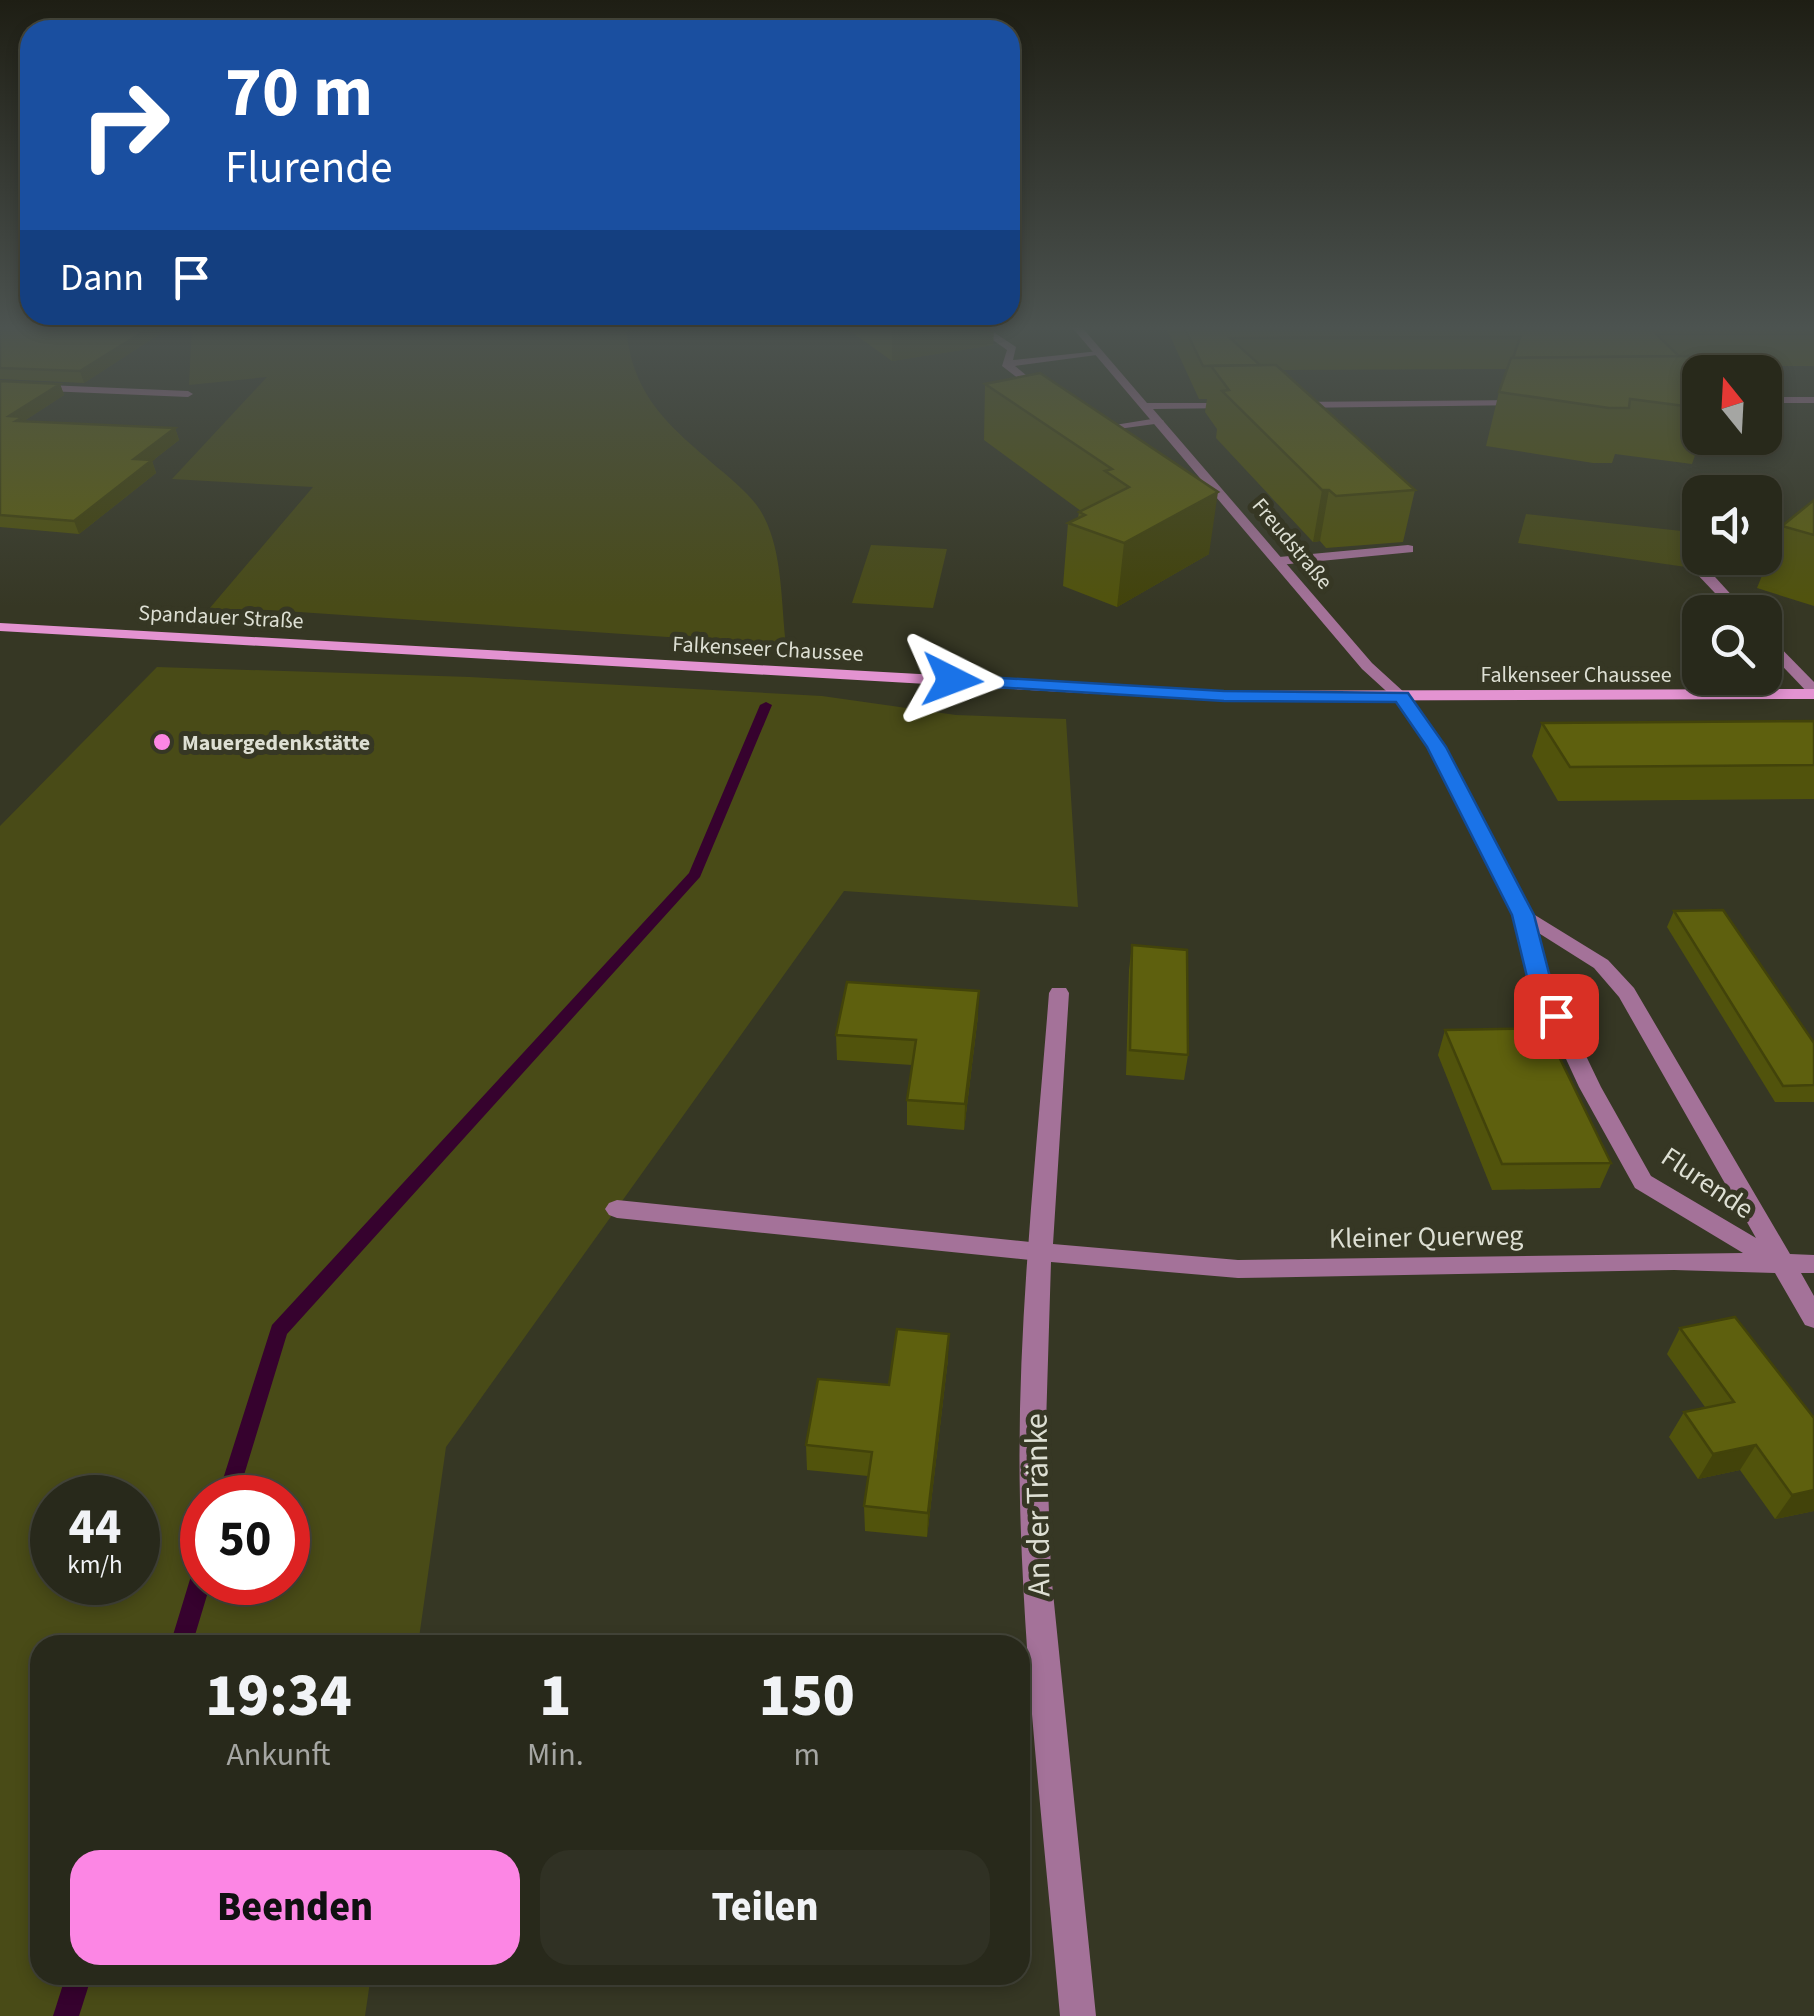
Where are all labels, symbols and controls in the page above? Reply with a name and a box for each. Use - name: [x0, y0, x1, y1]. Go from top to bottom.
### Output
- text: 70 m: [225, 43, 373, 143]
- icon: right: [60, 60, 190, 190]
- text: Flurende: [225, 136, 393, 200]
- icon: arrive: [164, 250, 219, 305]
- text: Dann: [60, 251, 144, 305]
- north arrow: [1682, 355, 1782, 455]
- map controls: [1682, 355, 1782, 695]
- button: sound: [1682, 475, 1782, 575]
- street label: Freudstraße: [1244, 491, 1340, 596]
- button: search: [1682, 595, 1782, 695]
- street label: Spandauer Straße: [138, 597, 304, 637]
- street label: Falkenseer Chaussee: [672, 628, 864, 670]
- position arrow: [900, 628, 1004, 732]
- street label: Falkenseer Chaussee: [1480, 659, 1672, 691]
- place label: Mauergedenkstätte: [182, 727, 370, 759]
- marker: Mauergedenkstätte: [151, 731, 173, 753]
- pin: [1514, 974, 1599, 1059]
- icon: arrive: [1529, 989, 1584, 1044]
- street label: Flurende: [1653, 1137, 1762, 1229]
- street label: Kleiner Querweg: [1329, 1215, 1524, 1259]
- street label: An der Tränke: [1013, 1413, 1063, 1597]
- speed limit sign: 50: [180, 1475, 310, 1605]
- text: 44: [69, 1492, 121, 1563]
- text: km/h: [67, 1547, 123, 1583]
- text: 19:34: [205, 1654, 352, 1739]
- text: 1: [539, 1654, 571, 1739]
- text: 150: [759, 1654, 855, 1739]
- text: Ankunft: [226, 1732, 331, 1778]
- text: Min.: [527, 1732, 584, 1778]
- text: m: [794, 1732, 820, 1778]
- button: Beenden: [70, 1850, 520, 1965]
- button: Teilen: [540, 1850, 990, 1965]

